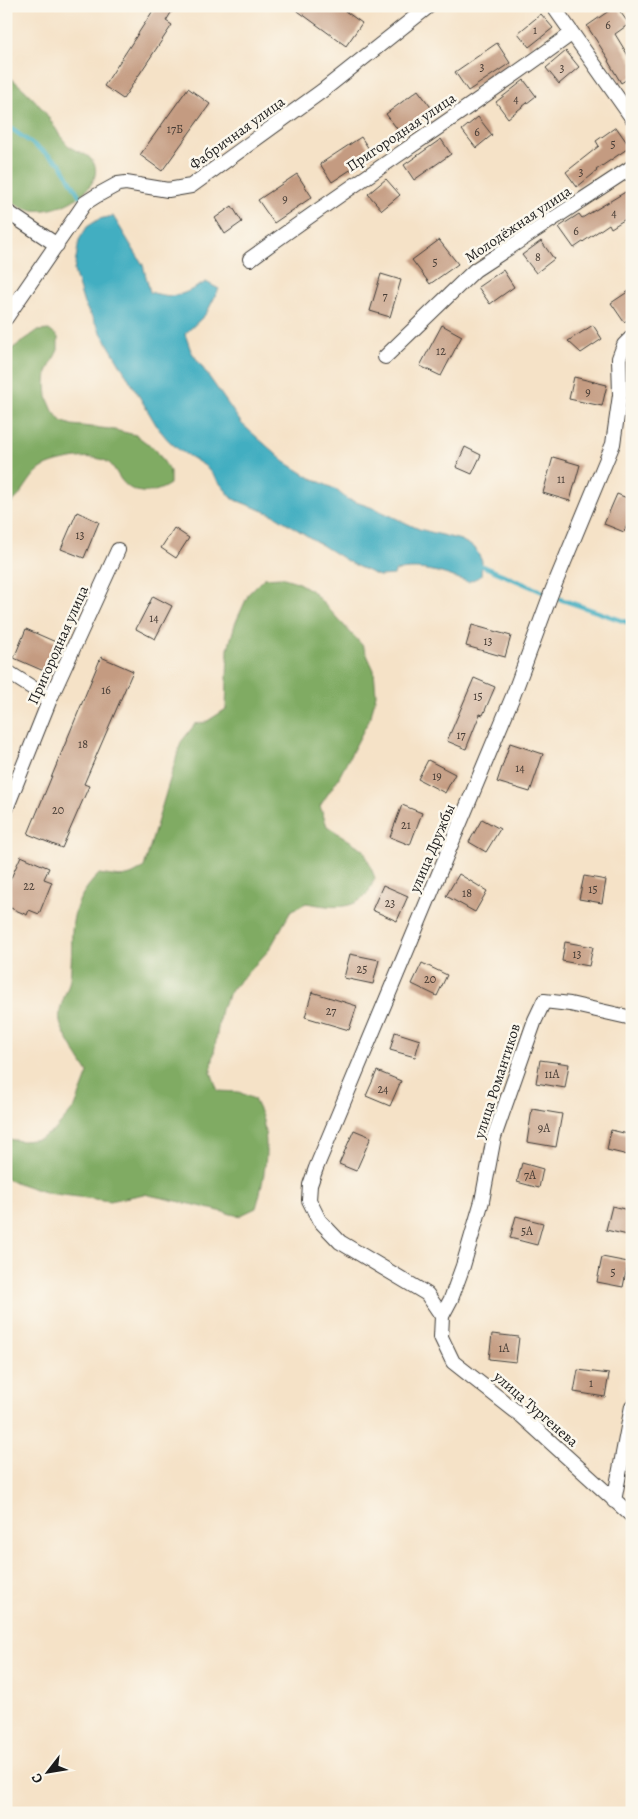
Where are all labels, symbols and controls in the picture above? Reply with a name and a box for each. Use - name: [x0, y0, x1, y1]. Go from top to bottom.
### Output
- house number: 6: [605, 17, 611, 33]
- house number: 1: [533, 22, 537, 38]
- house number: 3: [480, 59, 485, 75]
- house number: 3: [560, 60, 565, 76]
- street label: Пригородная улица: [342, 88, 460, 176]
- house number: 4: [513, 91, 519, 107]
- street label: Фабричная улица: [185, 92, 289, 174]
- house number: 17Б: [167, 121, 183, 137]
- house number: 6: [474, 124, 480, 140]
- house number: 5: [610, 136, 616, 152]
- house number: 3: [579, 164, 584, 180]
- street label: Молодёжная улица: [461, 181, 575, 267]
- house number: 9: [282, 191, 288, 207]
- house number: 4: [611, 205, 617, 221]
- house number: 6: [573, 223, 579, 239]
- house number: 8: [535, 249, 541, 265]
- house number: 5: [432, 254, 438, 270]
- house number: 7: [382, 288, 388, 304]
- house number: 12: [436, 343, 446, 359]
- house number: 9: [585, 384, 591, 400]
- house number: 11: [557, 471, 565, 487]
- house number: 13: [75, 527, 85, 543]
- street label: Пригородная улица: [23, 582, 93, 708]
- house number: 14: [149, 610, 159, 626]
- house number: 13: [483, 633, 493, 649]
- house number: 16: [101, 682, 111, 698]
- house number: 15: [473, 688, 483, 704]
- house number: 17: [456, 727, 467, 743]
- house number: 18: [78, 736, 88, 752]
- house number: 14: [515, 760, 525, 776]
- house number: 19: [432, 768, 442, 784]
- street label: улица Дружбы: [404, 801, 460, 896]
- house number: 20: [52, 802, 64, 818]
- house number: 21: [401, 817, 411, 833]
- house number: 22: [23, 878, 35, 894]
- house number: 15: [588, 881, 598, 897]
- house number: 18: [462, 885, 472, 901]
- house number: 23: [385, 895, 395, 911]
- house number: 13: [572, 946, 582, 962]
- house number: 25: [357, 961, 367, 977]
- house number: 20: [424, 971, 436, 987]
- house number: 27: [326, 1003, 337, 1019]
- street label: улица Романтиков: [469, 1021, 525, 1142]
- house number: 11А: [544, 1066, 561, 1082]
- house number: 24: [377, 1081, 389, 1097]
- house number: 9А: [538, 1120, 551, 1136]
- house number: 7А: [524, 1167, 537, 1183]
- house number: 5А: [521, 1223, 534, 1239]
- house number: 5: [610, 1264, 616, 1280]
- house number: 1А: [498, 1340, 511, 1356]
- street label: улица Тургенева: [489, 1366, 583, 1451]
- house number: 1: [589, 1375, 593, 1391]
- north arrow: [22, 1746, 72, 1796]
- text: С: [27, 1770, 48, 1787]

